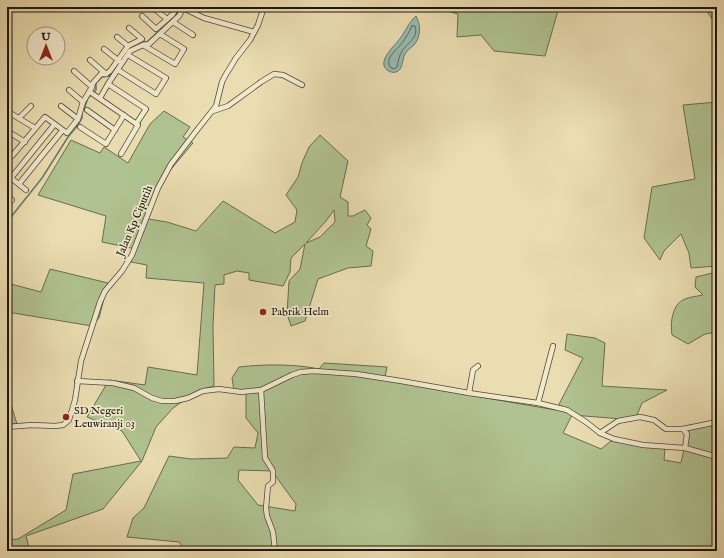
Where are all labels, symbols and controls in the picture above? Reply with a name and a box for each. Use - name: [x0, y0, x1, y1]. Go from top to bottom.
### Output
- north arrow: [26, 26, 66, 66]
- text: U: [40, 30, 51, 44]
- street label: Jalan Kp Ciputih: [113, 183, 156, 261]
- place label: Pabrik Helm: [271, 305, 330, 319]
- marker: Pabrik Helm: [258, 307, 268, 317]
- place label: SD Negeri Leuwiranji 03: [74, 404, 135, 431]
- marker: SD Negeri Leuwiranji 03: [61, 412, 71, 422]

